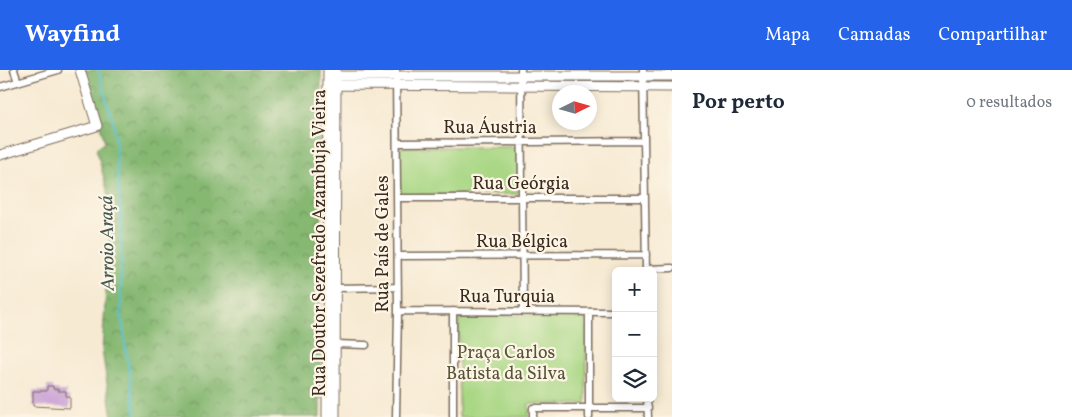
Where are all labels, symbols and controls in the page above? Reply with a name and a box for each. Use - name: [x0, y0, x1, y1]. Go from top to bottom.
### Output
- text: Wayfind: [25, 18, 120, 52]
- text: Mapa: [765, 23, 810, 48]
- text: Camadas: [838, 23, 911, 48]
- text: Compartilhar: [939, 23, 1047, 48]
- north arrow: [552, 85, 597, 130]
- text: Por perto: [692, 88, 785, 117]
- street label: Rua Doutor Sezefredo Azambuja Vieira: [308, 89, 333, 397]
- text: 0 resultados: [966, 92, 1052, 114]
- street label: Rua Áustria: [443, 116, 537, 141]
- street label: Rua Geórgia: [472, 172, 570, 197]
- street label: Rua País de Gales: [371, 175, 396, 313]
- water label: Arroio Araçá: [94, 195, 122, 292]
- street label: Rua Bélgica: [476, 230, 568, 255]
- map controls: [612, 267, 657, 402]
- button: +: [612, 267, 657, 312]
- street label: Rua Turquia: [459, 285, 555, 310]
- button: −: [612, 312, 657, 357]
- park label: Praça Carlos Batista da Silva: [446, 341, 566, 387]
- button: layers: [612, 357, 657, 402]

